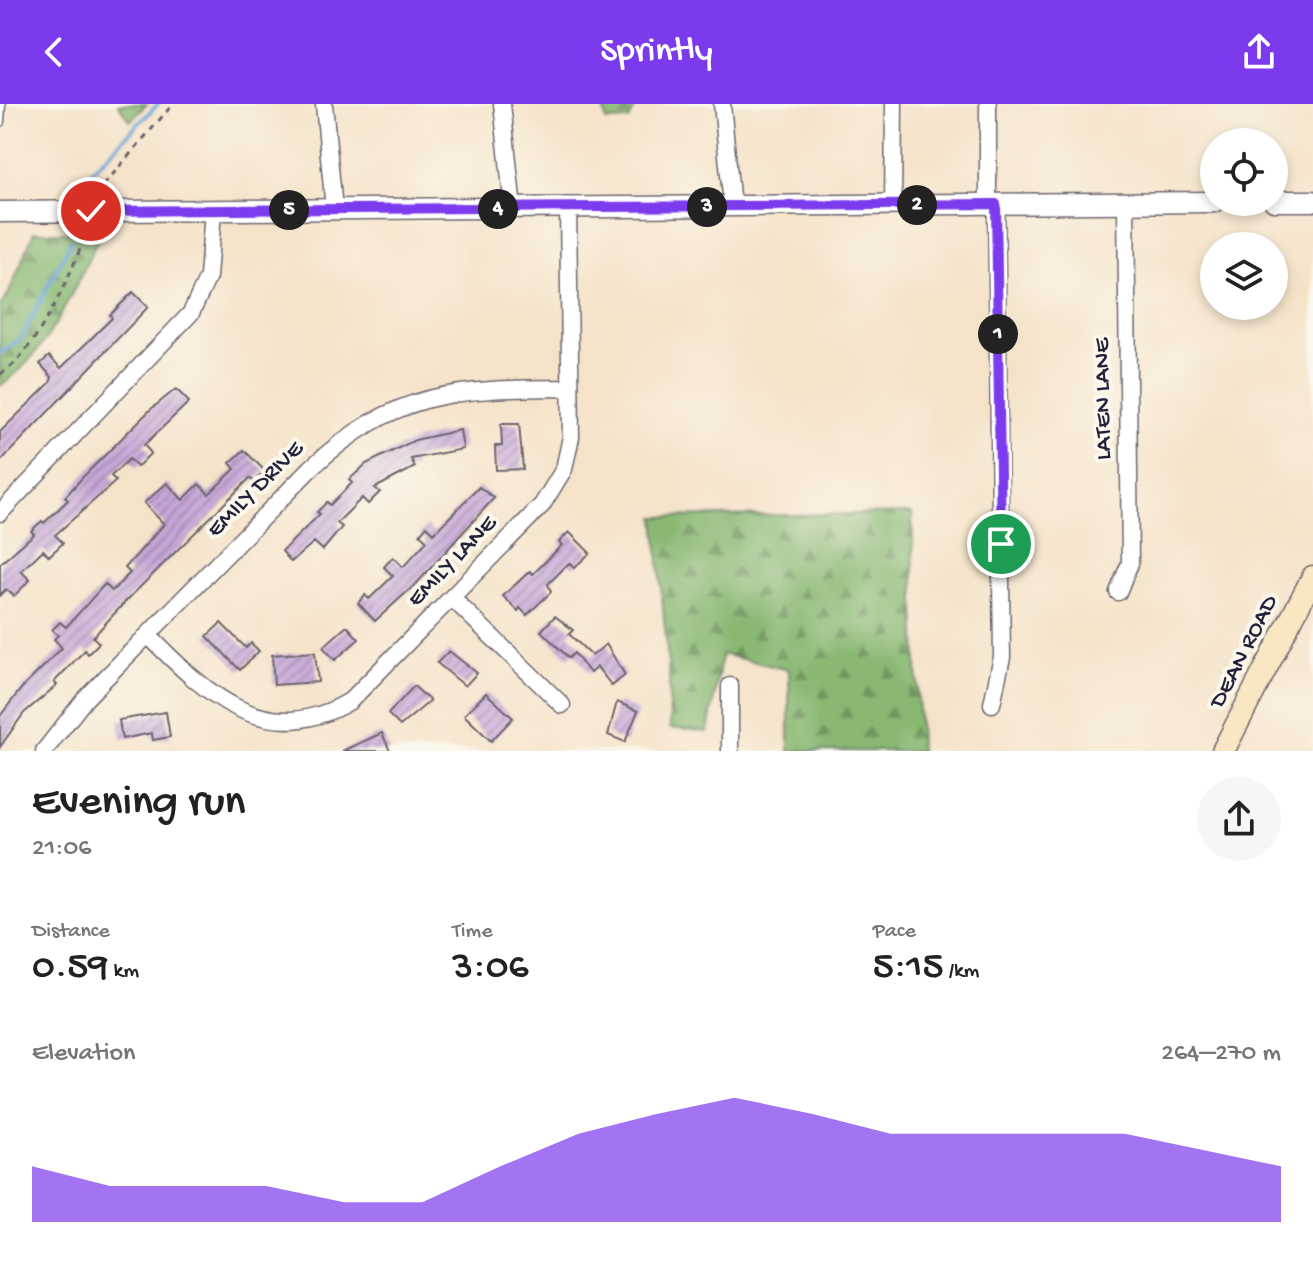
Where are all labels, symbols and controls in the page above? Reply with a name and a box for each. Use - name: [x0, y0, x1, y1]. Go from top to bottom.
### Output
- icon: back: [32, 30, 76, 74]
- icon: share: [1237, 30, 1281, 74]
- text: Sprintly: [600, 31, 713, 74]
- map controls: [1200, 128, 1288, 320]
- button: locate: [1200, 128, 1288, 216]
- pin: [57, 177, 125, 245]
- pin: 2: [897, 185, 937, 225]
- pin: 3: [687, 187, 727, 227]
- icon: check: [69, 189, 113, 233]
- pin: 4: [478, 189, 518, 229]
- pin: 5: [269, 190, 309, 230]
- text: 2: [912, 192, 922, 218]
- text: 3: [701, 194, 713, 220]
- text: 4: [493, 196, 503, 222]
- text: 5: [283, 197, 295, 223]
- button: layers: [1200, 232, 1288, 320]
- pin: 1: [978, 314, 1018, 354]
- text: 1: [994, 321, 1002, 347]
- street label: LATEN LANE: [1088, 337, 1120, 460]
- street label: EMILY DRIVE: [201, 435, 311, 545]
- street label: EMILY LANE: [402, 509, 505, 614]
- pin: [967, 510, 1035, 578]
- icon: arrive: [979, 522, 1023, 566]
- street label: DEAN ROAD: [1203, 590, 1286, 715]
- button: share: [1197, 777, 1281, 861]
- text: Evening run: [32, 778, 245, 830]
- text: 21:06: [32, 834, 91, 865]
- text: Distance: [32, 919, 110, 945]
- text: Time: [452, 919, 493, 945]
- text: Pace: [873, 919, 916, 945]
- text: 0.59: [32, 945, 108, 992]
- text: 3:06: [452, 945, 529, 992]
- text: 5:15: [873, 945, 943, 992]
- text: km: [108, 959, 139, 985]
- text: /km: [943, 959, 979, 985]
- text: Elevation: [32, 1039, 135, 1070]
- text: 264–270 m: [1161, 1039, 1281, 1070]

